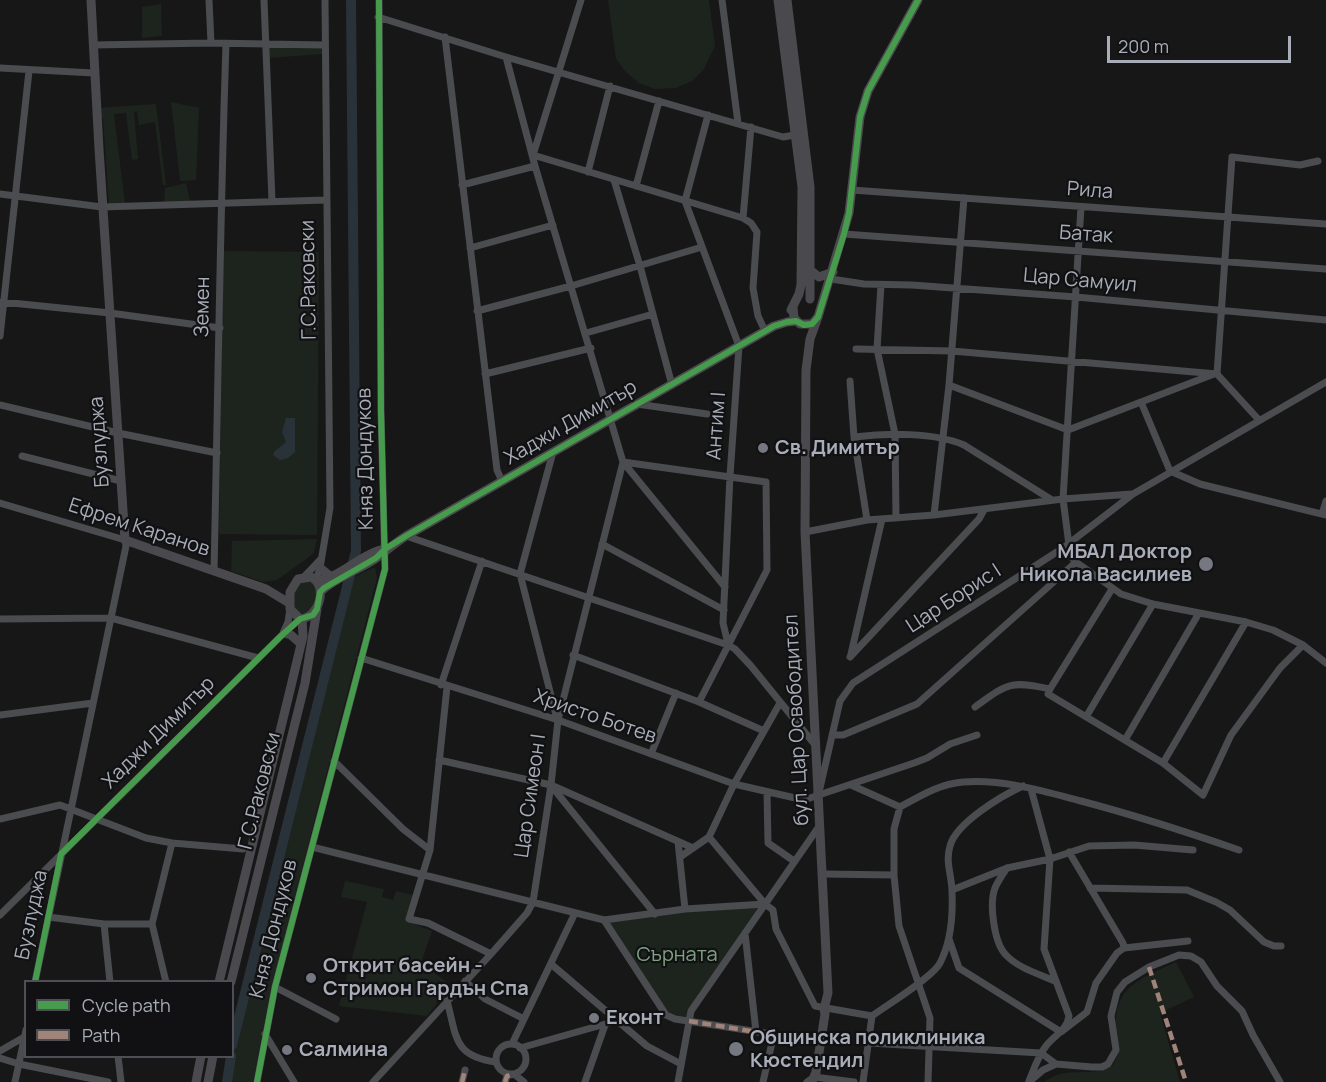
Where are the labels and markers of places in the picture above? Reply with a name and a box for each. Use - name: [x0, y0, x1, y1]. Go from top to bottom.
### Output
- place label: Св. Димитър: [775, 436, 900, 460]
- marker: Св. Димитър: [756, 441, 770, 455]
- place label: МБАЛ Доктор Никола Василиев: [1020, 540, 1192, 587]
- marker: МБАЛ Доктор Никола Василиев: [1197, 555, 1215, 573]
- place label: Открит басейн - Стримон Гардън Спа: [323, 954, 529, 1001]
- marker: Открит басейн - Стримон Гардън Спа: [304, 971, 318, 985]
- place label: Еконт: [606, 1006, 664, 1030]
- marker: Еконт: [587, 1011, 601, 1025]
- place label: Общинска поликлиника Кюстендил: [750, 1026, 985, 1073]
- place label: Салмина: [299, 1038, 388, 1062]
- marker: Общинска поликлиника Кюстендил: [727, 1040, 745, 1058]
- marker: Салмина: [280, 1043, 294, 1057]

